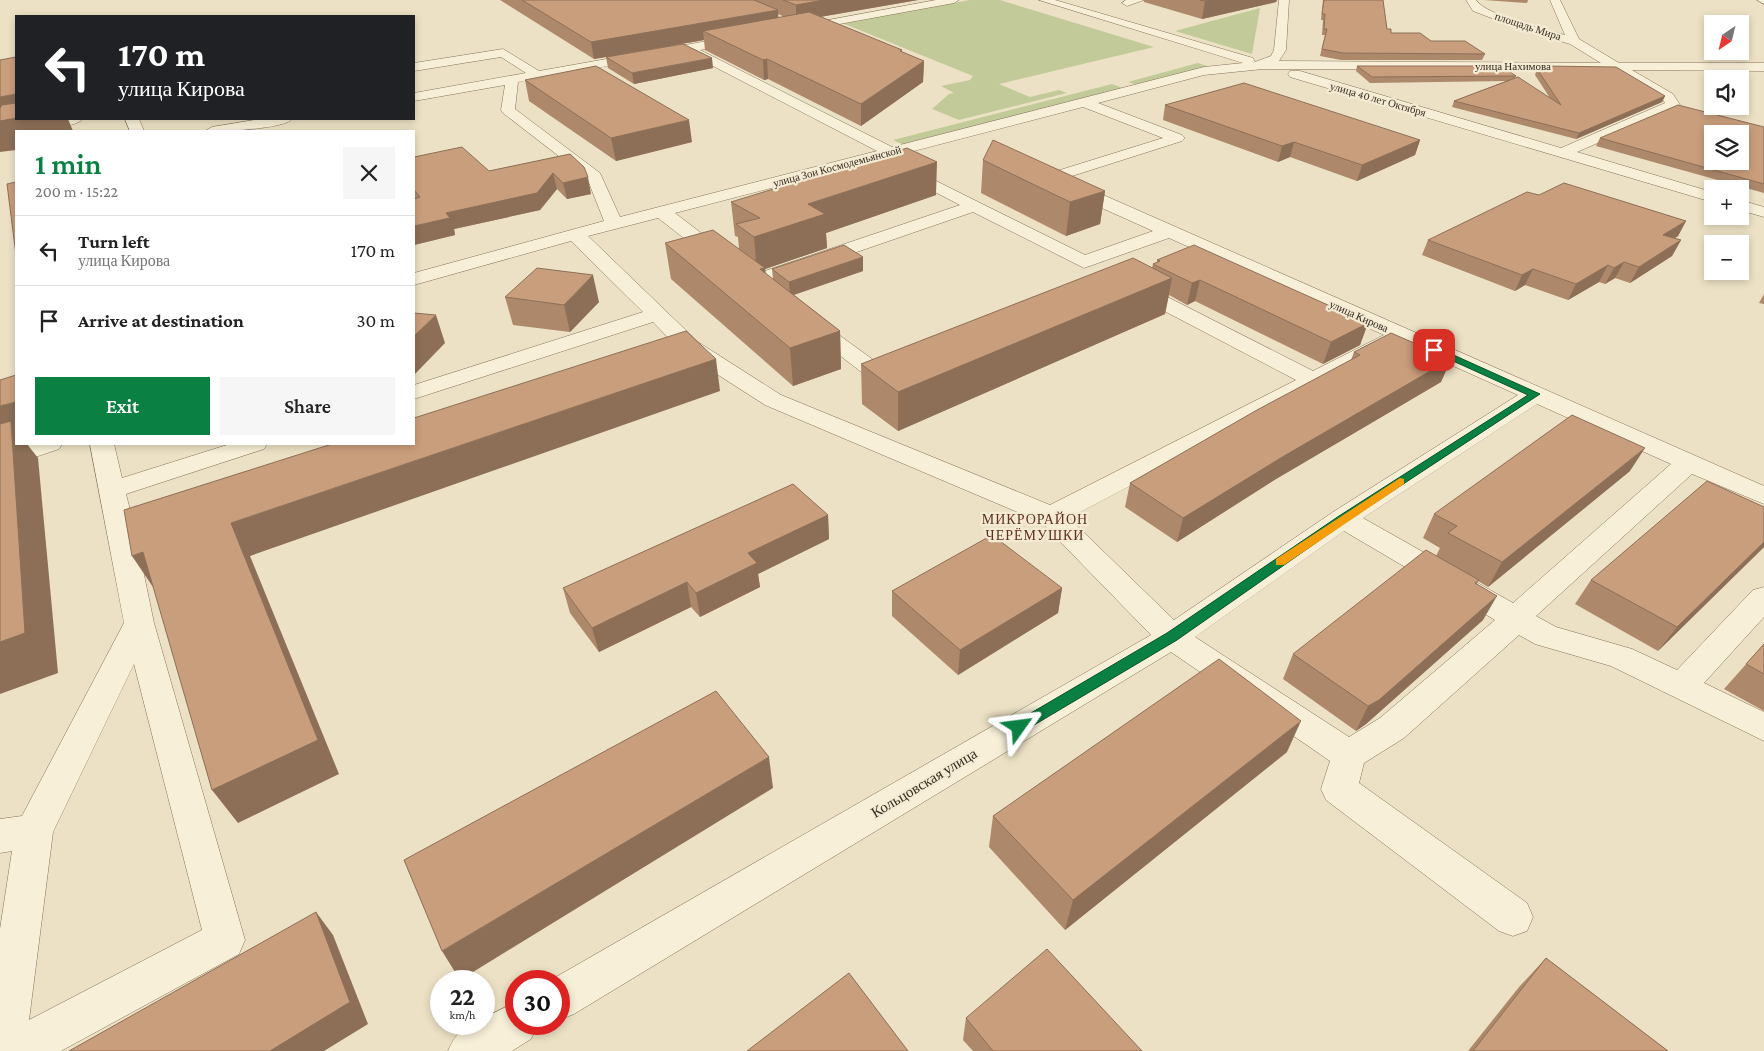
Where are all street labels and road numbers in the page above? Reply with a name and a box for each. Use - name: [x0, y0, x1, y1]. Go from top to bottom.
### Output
- street label: площадь Мира: [1493, 10, 1563, 42]
- street label: улица Нахимова: [1475, 60, 1551, 72]
- street label: улица 40 лет Октября: [1329, 80, 1427, 118]
- street label: улица Зои Космодемьянской: [772, 143, 903, 189]
- street label: улица Кирова: [1328, 298, 1390, 334]
- street label: Кольцовская улица: [868, 745, 980, 821]

